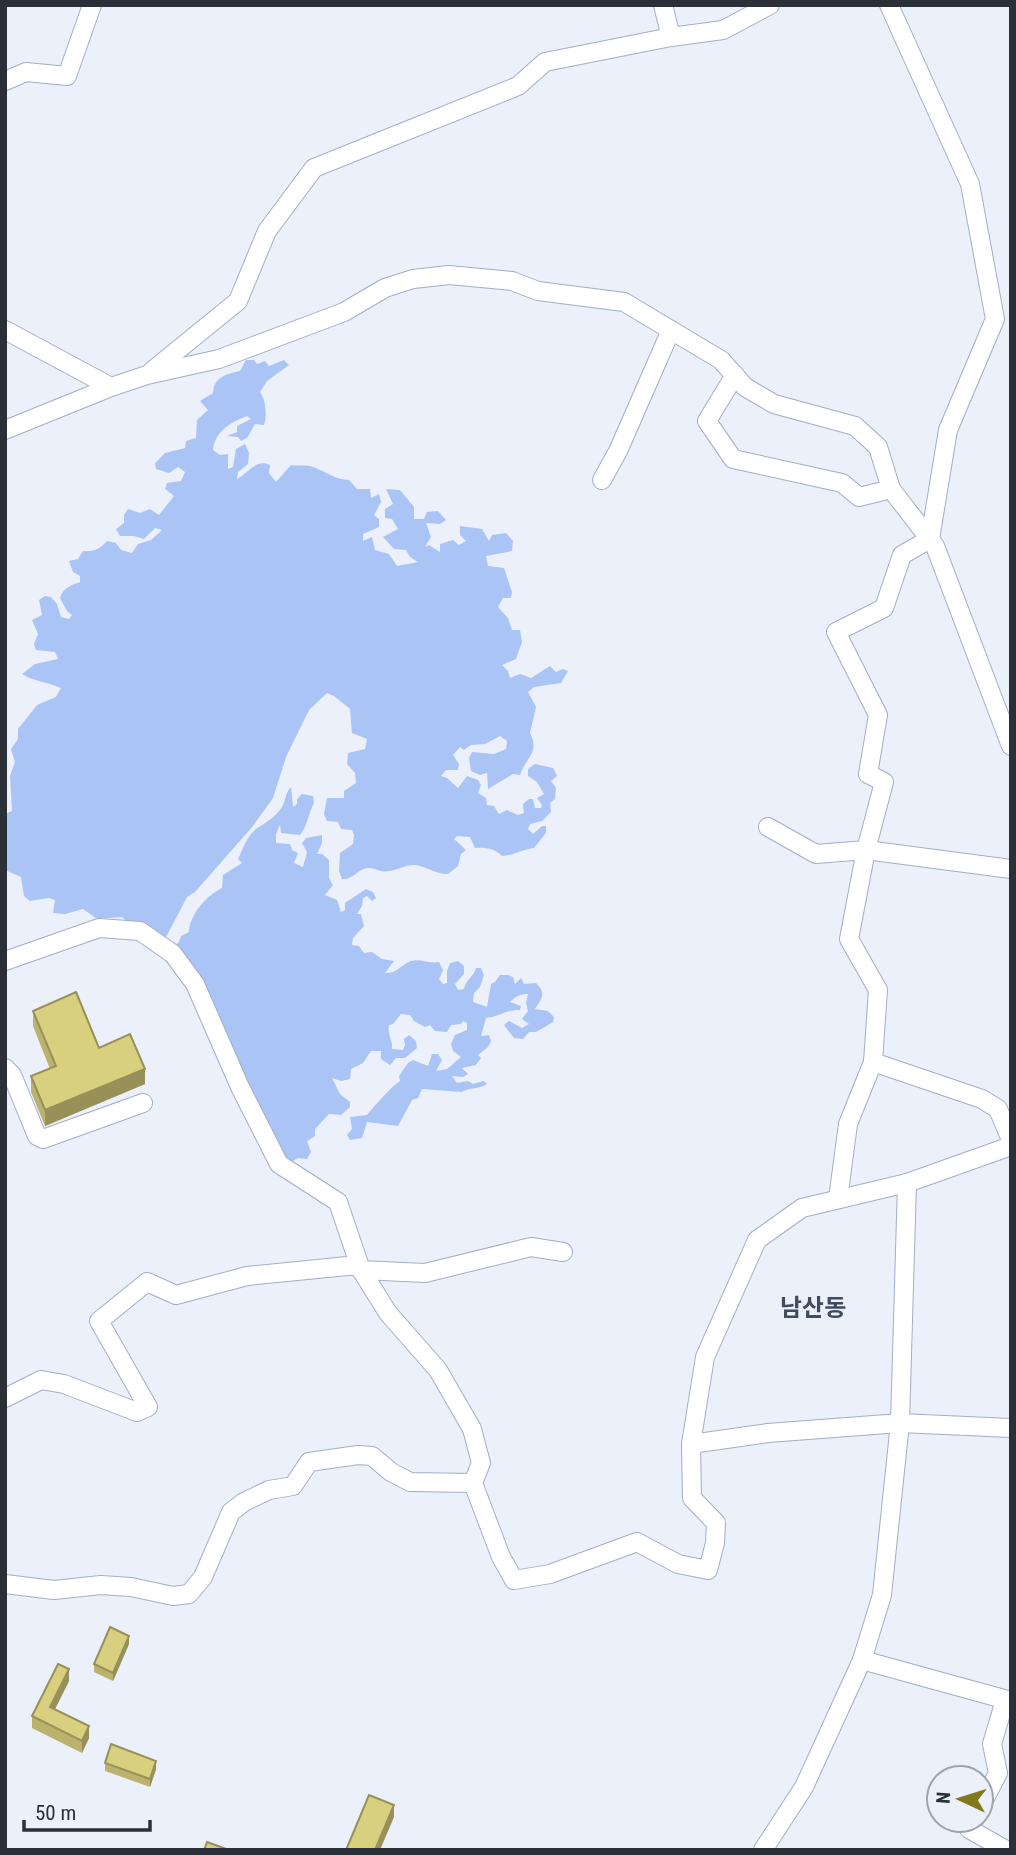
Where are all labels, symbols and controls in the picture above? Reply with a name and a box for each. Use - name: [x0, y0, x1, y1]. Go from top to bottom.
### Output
- district label: 남산동: [780, 1294, 846, 1322]
- north arrow: [925, 1764, 995, 1834]
- scale bar: [24, 1788, 150, 1832]
- text: N: [932, 1791, 955, 1804]
- text: 50 m: [35, 1801, 76, 1825]

